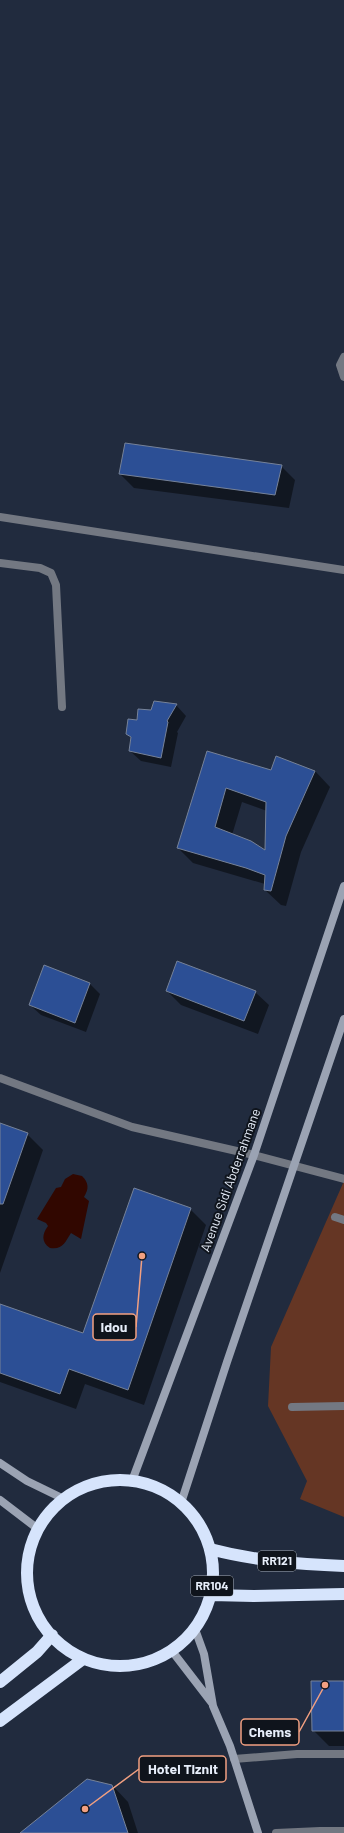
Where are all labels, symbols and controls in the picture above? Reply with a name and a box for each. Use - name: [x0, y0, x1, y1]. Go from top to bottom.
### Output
- street label: Avenue Sidi Abderrahmane: [197, 1106, 263, 1254]
- callout: Idou: [93, 1314, 136, 1340]
- text: Idou: [100, 1318, 128, 1335]
- road number: RR121: [258, 1551, 296, 1571]
- road number: RR104: [191, 1576, 233, 1596]
- callout: Chems: [241, 1719, 299, 1745]
- text: Chems: [249, 1723, 291, 1740]
- callout: Hotel Tiznit: [139, 1756, 226, 1782]
- text: Hotel Tiznit: [148, 1760, 218, 1777]

